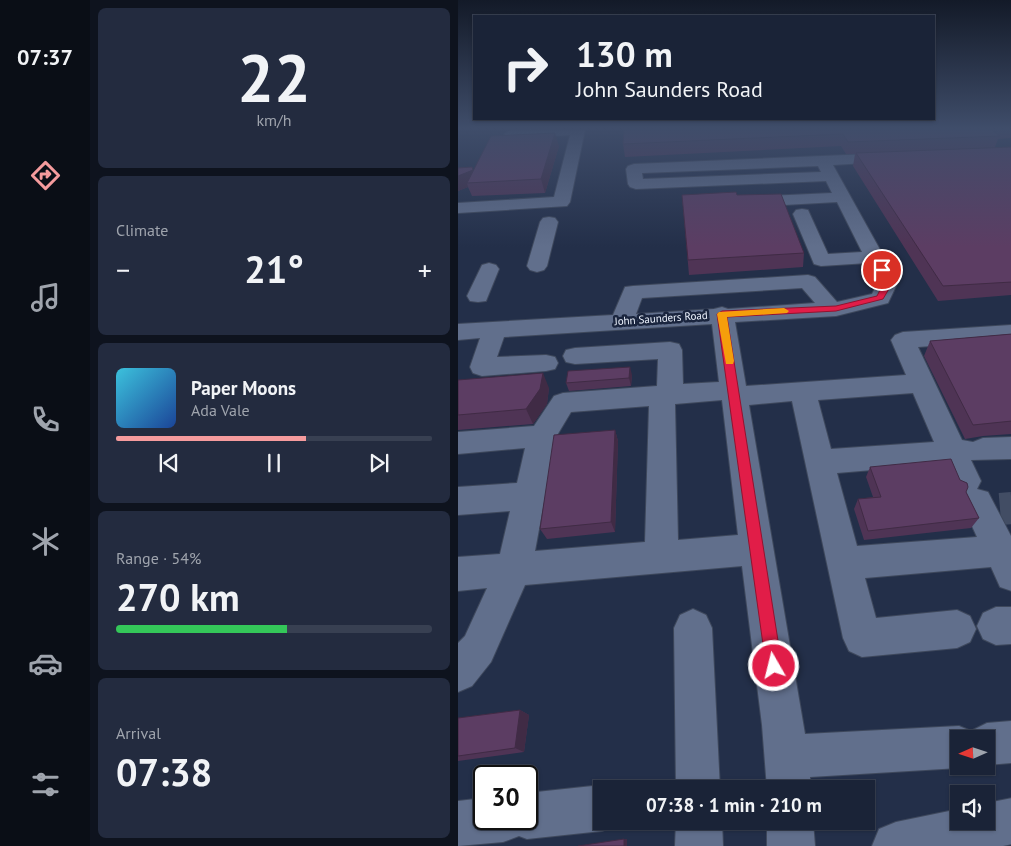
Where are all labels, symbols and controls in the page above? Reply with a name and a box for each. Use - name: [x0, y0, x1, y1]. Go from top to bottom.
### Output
- text: 130 m: [576, 31, 673, 77]
- text: 22: [237, 35, 311, 119]
- icon: right: [493, 35, 558, 100]
- text: 07:37: [17, 43, 73, 71]
- text: John Saunders Road: [576, 75, 763, 103]
- text: km/h: [256, 110, 292, 130]
- icon: directions: [28, 158, 63, 193]
- text: Climate: [116, 220, 168, 240]
- text: 21°: [244, 244, 304, 293]
- pin: [861, 249, 903, 291]
- text: −: [116, 251, 130, 288]
- text: +: [418, 251, 432, 288]
- icon: arrive: [868, 256, 896, 284]
- icon: music: [28, 280, 63, 315]
- street label: John Saunders Road: [613, 308, 708, 328]
- text: Paper Moons: [191, 376, 296, 400]
- text: Ada Vale: [191, 400, 250, 420]
- icon: phone: [28, 402, 63, 437]
- icon: previous: [155, 449, 183, 477]
- icon: pause: [260, 449, 288, 477]
- icon: next: [365, 449, 393, 477]
- icon: climate: [28, 524, 63, 559]
- text: Range · 54%: [116, 548, 201, 568]
- text: 270 km: [116, 572, 240, 621]
- position arrow: [747, 639, 799, 691]
- icon: car: [28, 646, 63, 681]
- text: Arrival: [116, 723, 161, 743]
- north arrow: [950, 730, 996, 775]
- map controls: [950, 730, 995, 830]
- text: 07:38: [116, 747, 212, 796]
- speed limit sign: 30: [473, 765, 538, 830]
- icon: filters: [28, 767, 63, 802]
- button: sound: [950, 785, 995, 830]
- text: 07:38 · 1 min · 210 m: [646, 793, 822, 817]

